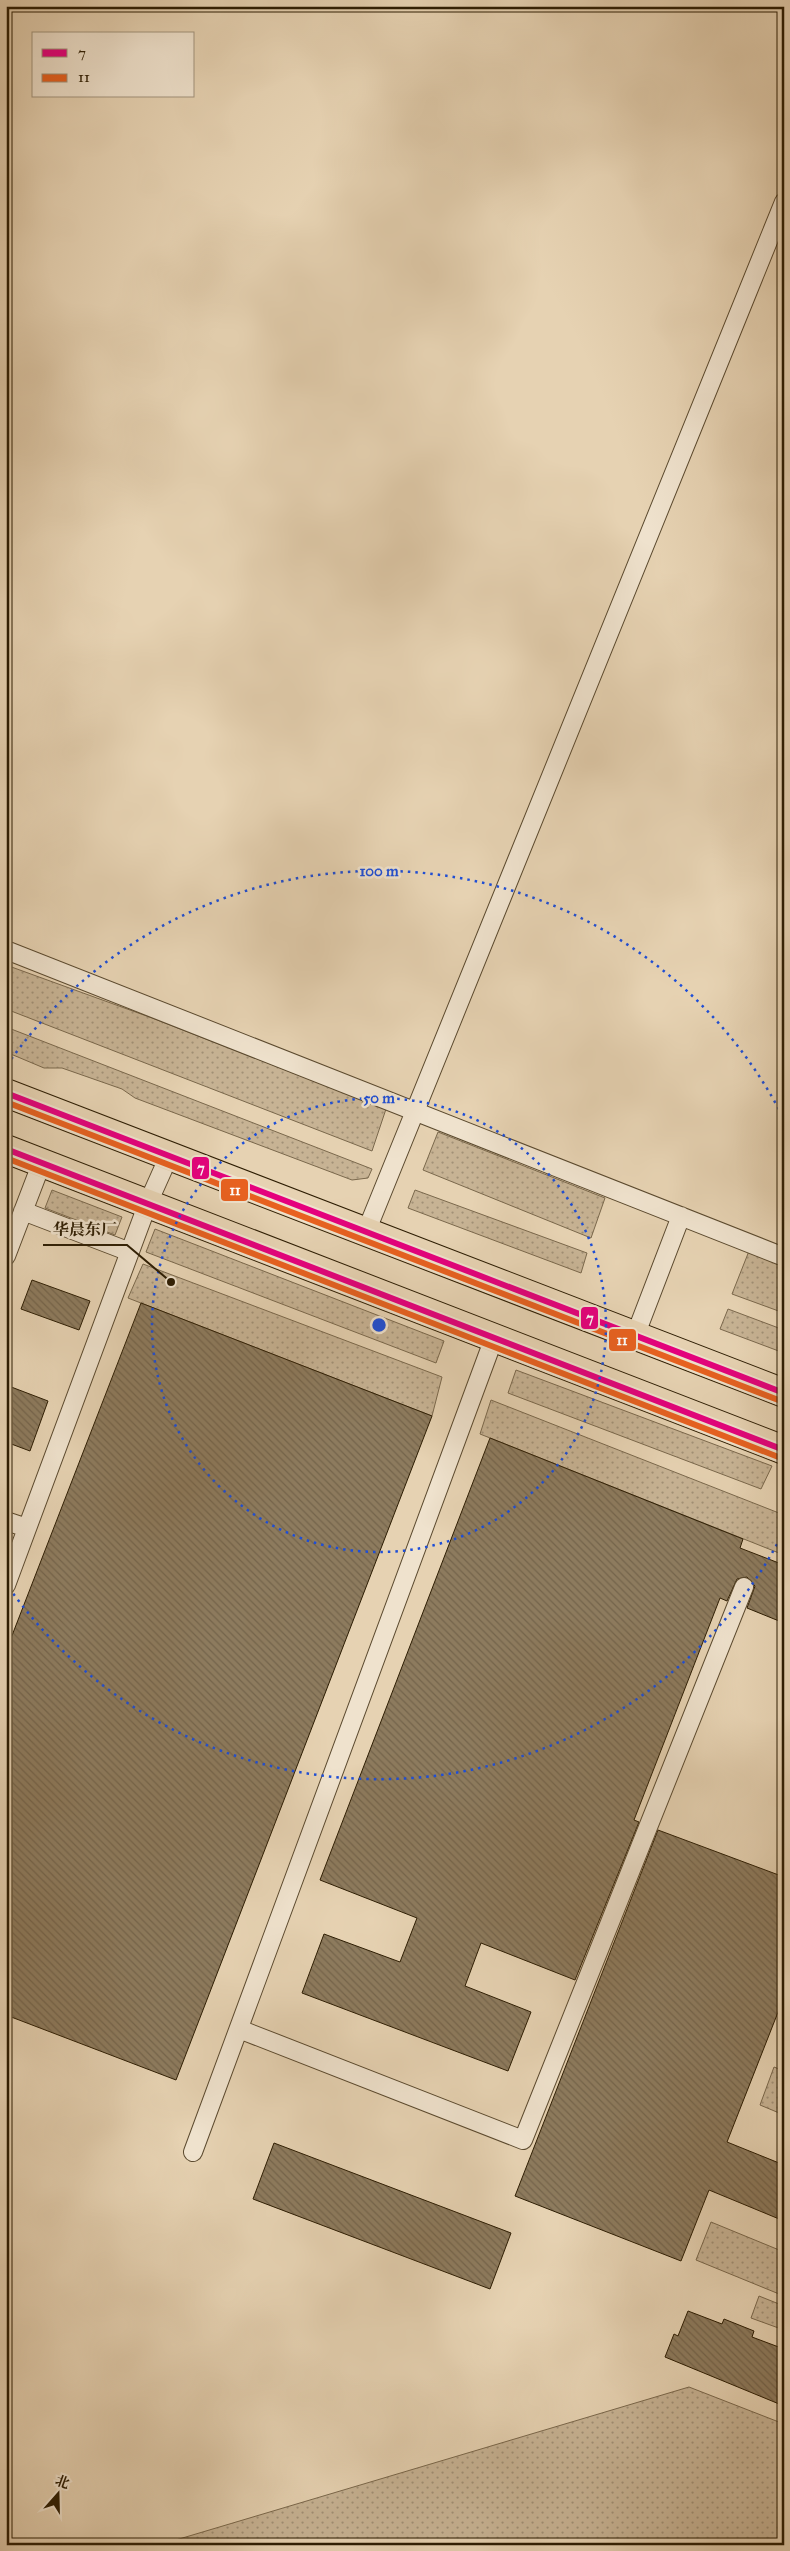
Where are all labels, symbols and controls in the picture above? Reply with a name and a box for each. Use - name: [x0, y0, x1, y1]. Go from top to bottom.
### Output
- legend: [32, 32, 195, 98]
- text: 7: [78, 44, 86, 62]
- text: 11: [78, 68, 90, 86]
- text: 100 m: [359, 862, 399, 880]
- text: 50 m: [363, 1089, 395, 1107]
- line badge: 7: [191, 1156, 210, 1180]
- text: 7: [197, 1160, 205, 1177]
- line badge: 11: [220, 1178, 249, 1202]
- text: 11: [229, 1182, 241, 1199]
- callout: 华晨东厂: [43, 1214, 127, 1245]
- text: 华晨东厂: [53, 1220, 117, 1239]
- line badge: 7: [580, 1306, 599, 1330]
- text: 7: [586, 1310, 594, 1327]
- centre of rings: [370, 1316, 388, 1334]
- line badge: 11: [608, 1328, 637, 1352]
- text: 11: [616, 1332, 628, 1349]
- north arrow: [32, 2468, 82, 2518]
- text: 北: [53, 2472, 72, 2493]

